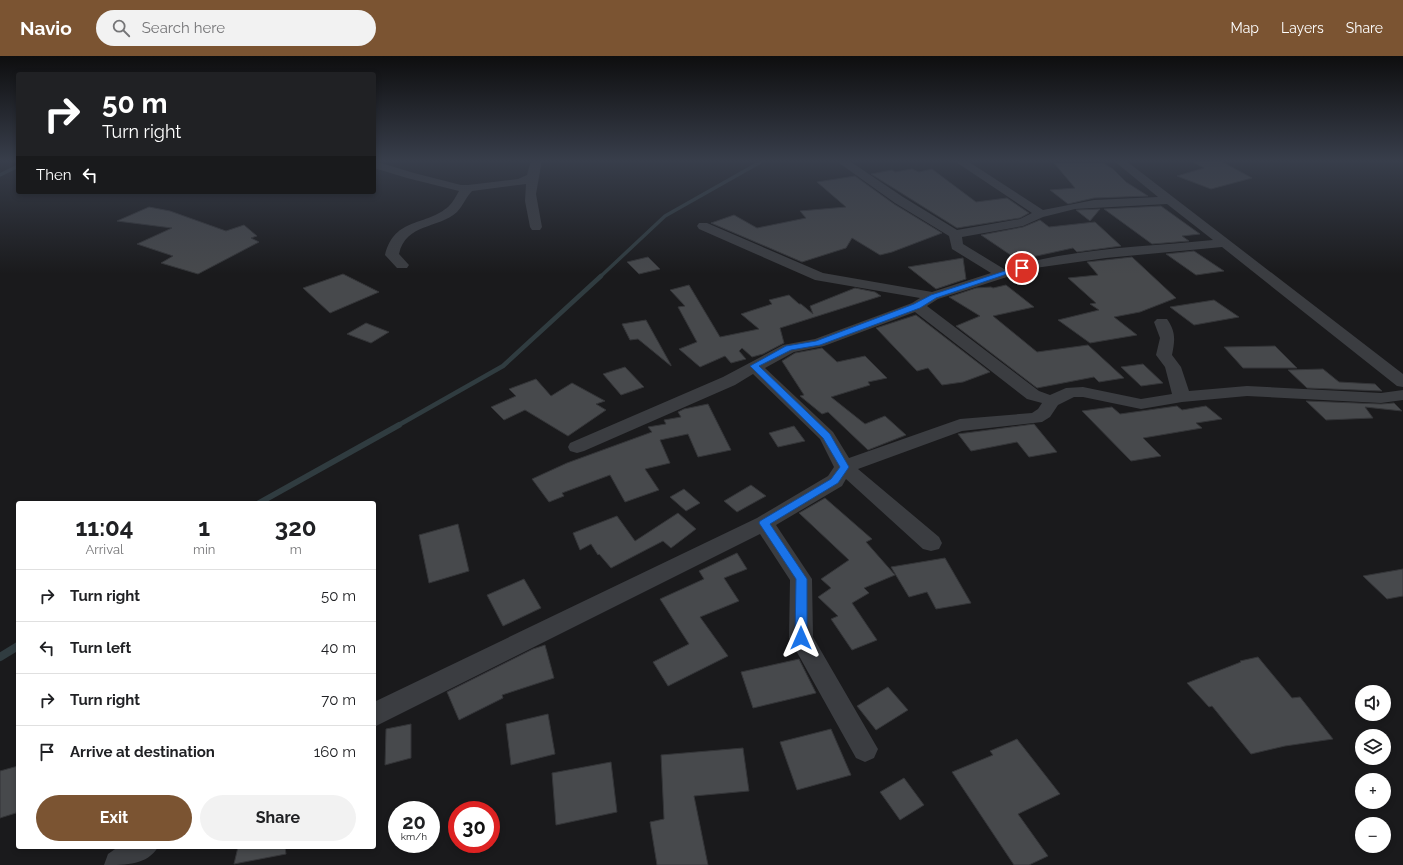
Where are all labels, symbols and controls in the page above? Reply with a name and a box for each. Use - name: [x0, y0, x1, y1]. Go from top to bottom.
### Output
- search box: [96, 10, 376, 46]
- text: Navio: [20, 17, 72, 39]
- icon: search: [110, 17, 132, 39]
- text: Search here: [142, 19, 225, 37]
- text: Map: [1231, 20, 1259, 36]
- text: Layers: [1281, 20, 1324, 36]
- text: Share: [1346, 20, 1383, 36]
- text: 50 m: [102, 87, 168, 120]
- icon: right: [36, 88, 88, 140]
- text: Turn right: [102, 121, 181, 142]
- icon: left: [79, 164, 101, 186]
- text: Then: [36, 166, 71, 184]
- pin: [1005, 251, 1039, 285]
- icon: arrive: [1011, 257, 1033, 279]
- text: 11:04: [75, 513, 134, 542]
- text: 1: [198, 513, 210, 542]
- text: 320: [275, 513, 317, 542]
- text: Arrival: [85, 542, 124, 557]
- text: min: [193, 542, 215, 557]
- text: m: [290, 542, 302, 557]
- icon: right: [36, 585, 58, 607]
- text: Turn right: [70, 587, 140, 605]
- text: 50 m: [321, 587, 356, 605]
- position arrow: [780, 617, 822, 659]
- icon: left: [36, 637, 58, 659]
- text: Turn left: [70, 639, 131, 657]
- text: 40 m: [321, 639, 356, 657]
- map controls: [1355, 685, 1391, 853]
- button: sound: [1355, 685, 1391, 721]
- icon: right: [36, 689, 58, 711]
- text: Turn right: [70, 691, 140, 709]
- text: 70 m: [321, 691, 356, 709]
- button: layers: [1355, 729, 1391, 765]
- icon: arrive: [36, 741, 58, 763]
- text: Arrive at destination: [70, 743, 215, 761]
- text: 160 m: [314, 743, 356, 761]
- button: +: [1355, 773, 1391, 809]
- button: Exit: [36, 795, 192, 841]
- button: Share: [200, 795, 356, 841]
- speed limit sign: 30: [448, 801, 500, 853]
- text: 20: [402, 810, 426, 834]
- button: −: [1355, 817, 1391, 853]
- text: km/h: [401, 831, 427, 842]

